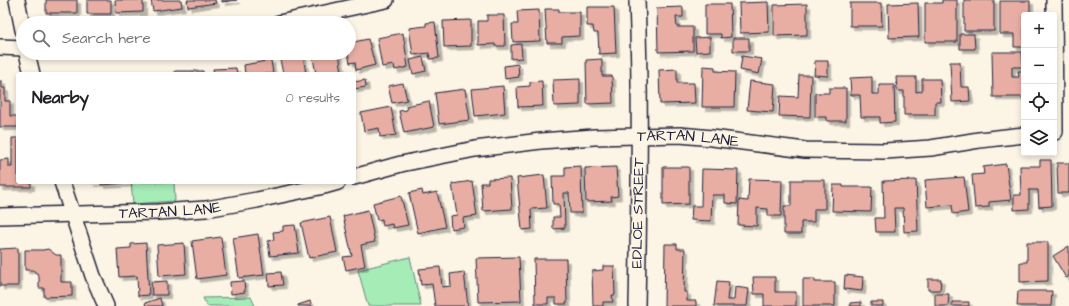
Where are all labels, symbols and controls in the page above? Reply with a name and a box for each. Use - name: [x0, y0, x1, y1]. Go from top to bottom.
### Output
- map controls: [1021, 12, 1057, 156]
- button: +: [1021, 12, 1057, 48]
- search box: [16, 16, 356, 60]
- icon: search: [30, 27, 52, 49]
- text: Search here: [62, 28, 151, 49]
- button: −: [1021, 48, 1057, 84]
- button: locate: [1021, 84, 1057, 120]
- text: Nearby: [32, 86, 89, 110]
- text: 0 results: [285, 89, 340, 107]
- button: layers: [1021, 120, 1057, 156]
- street label: TARTAN LANE: [637, 124, 740, 152]
- street label: EDLOE STREET: [627, 157, 649, 269]
- street label: TARTAN LANE: [119, 196, 223, 223]

